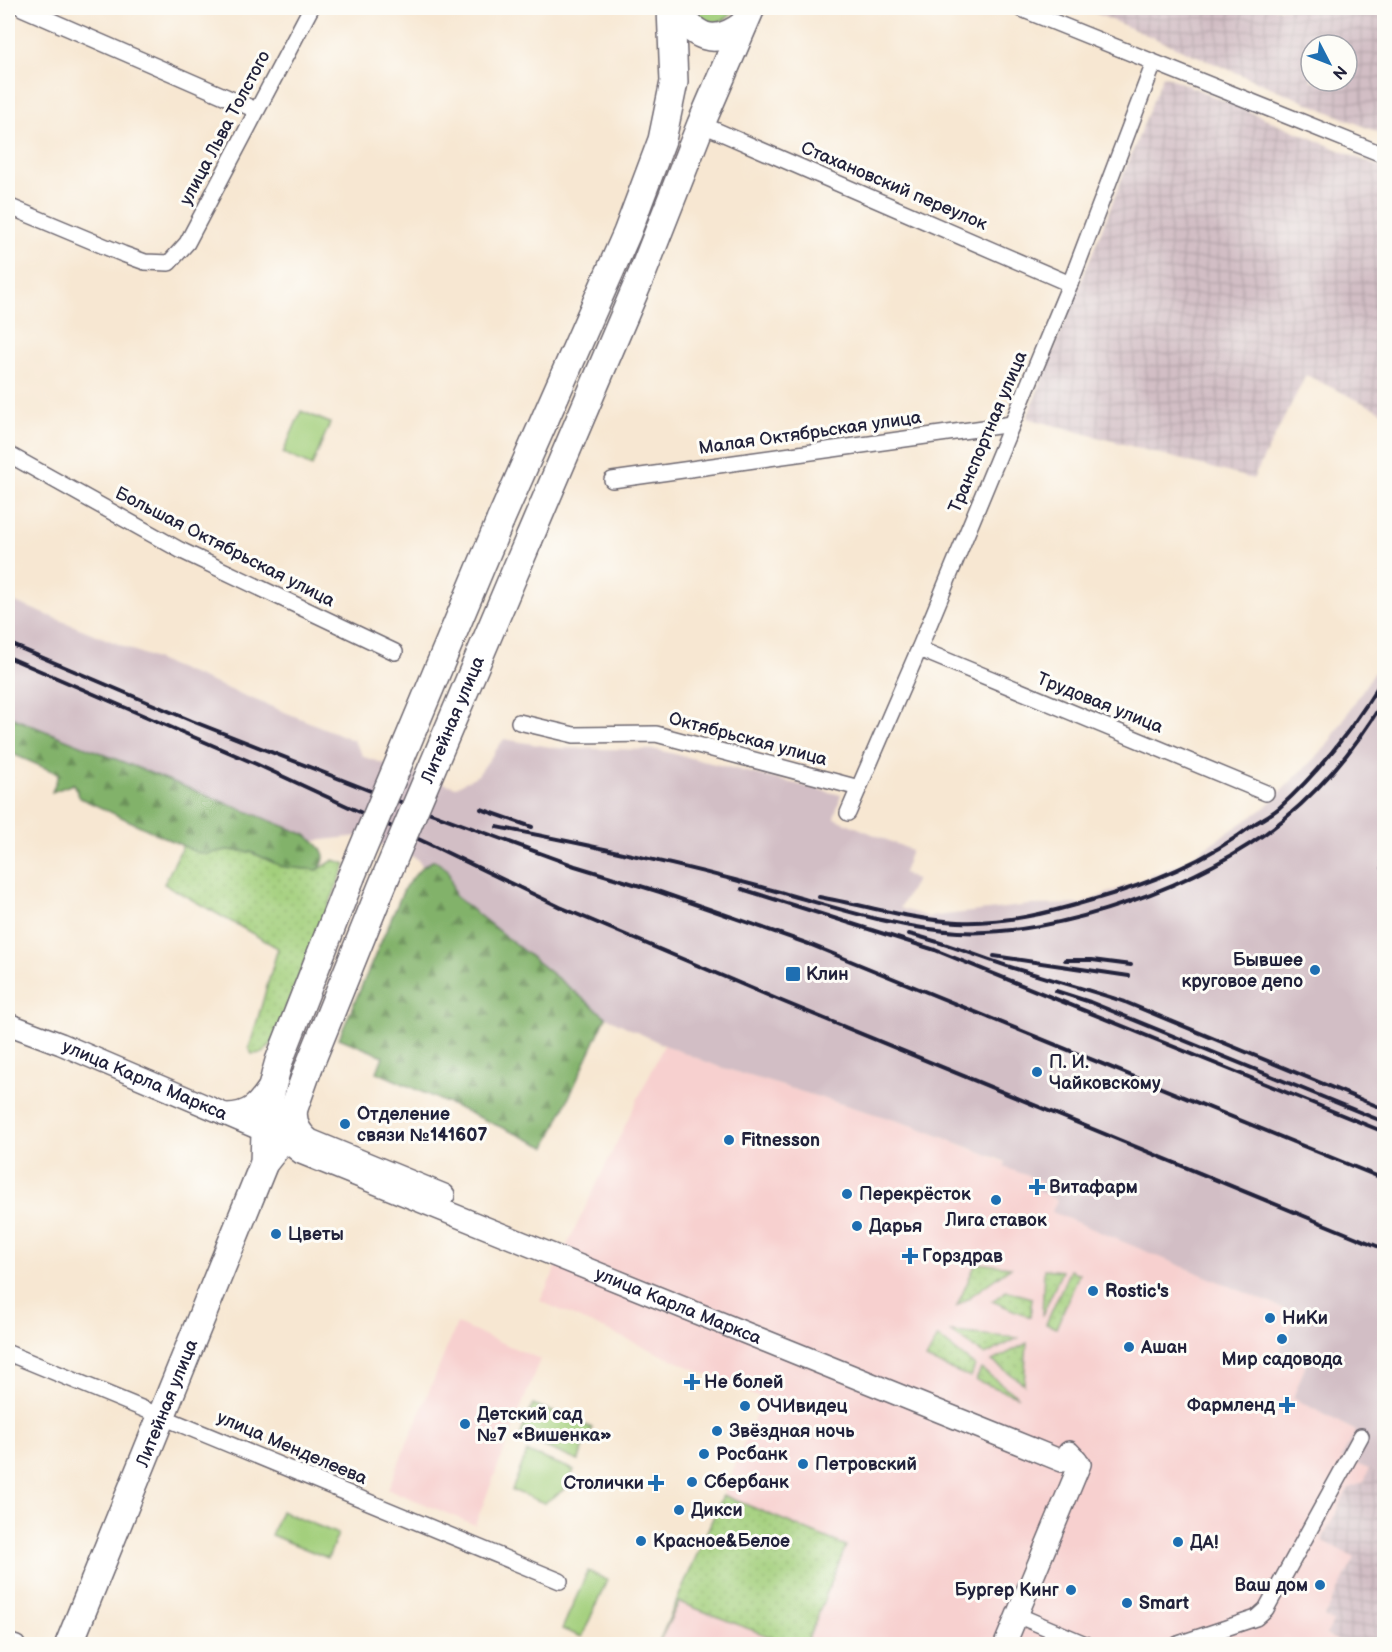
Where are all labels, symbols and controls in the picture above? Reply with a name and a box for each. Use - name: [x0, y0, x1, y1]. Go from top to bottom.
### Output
- north arrow: [1299, 33, 1359, 93]
- street label: улица Льва Толстого: [175, 47, 275, 209]
- text: N: [1328, 61, 1350, 83]
- street label: Стахановский переулок: [798, 137, 991, 235]
- street label: Транспортная улица: [944, 348, 1032, 516]
- street label: Малая Октябрьская улица: [697, 407, 923, 459]
- street label: Большая Октябрьская улица: [112, 482, 339, 612]
- street label: Литейная улица: [416, 653, 489, 787]
- street label: Трудовая улица: [1034, 668, 1166, 738]
- street label: Октябрьская улица: [666, 708, 830, 770]
- place label: Бывшее круговое депо: [1182, 950, 1303, 992]
- marker: Бывшее круговое депо: [1308, 963, 1322, 977]
- place label: Клин: [806, 964, 849, 985]
- marker: Клин: [784, 965, 802, 983]
- street label: улица Карла Маркса: [59, 1035, 231, 1125]
- place label: П. И. Чайковскому: [1049, 1052, 1161, 1094]
- marker: П. И. Чайковскому: [1030, 1065, 1044, 1079]
- place label: Отделение связи №141607: [357, 1104, 487, 1146]
- marker: Отделение связи №141607: [338, 1117, 352, 1131]
- place label: Fitnesson: [741, 1130, 820, 1151]
- marker: Fitnesson: [722, 1133, 736, 1147]
- place label: Витафарм: [1049, 1177, 1138, 1198]
- marker: Витафарм: [1030, 1180, 1044, 1194]
- place label: Перекрёсток: [859, 1184, 971, 1205]
- marker: Перекрёсток: [840, 1187, 854, 1201]
- marker: Лига ставок: [989, 1193, 1003, 1207]
- place label: Лига ставок: [944, 1210, 1047, 1231]
- place label: Дарья: [869, 1216, 922, 1237]
- marker: Дарья: [850, 1219, 864, 1233]
- place label: Цветы: [288, 1224, 344, 1245]
- marker: Цветы: [269, 1227, 283, 1241]
- place label: Горздрав: [922, 1246, 1003, 1267]
- marker: Горздрав: [903, 1249, 917, 1263]
- street label: улица Карла Маркса: [592, 1263, 765, 1349]
- place label: Rostic's: [1105, 1281, 1169, 1302]
- marker: Rostic's: [1086, 1284, 1100, 1298]
- place label: НиКи: [1282, 1308, 1328, 1329]
- marker: НиКи: [1263, 1311, 1277, 1325]
- marker: Мир садовода: [1275, 1332, 1289, 1346]
- street label: Литейная улица: [131, 1336, 202, 1471]
- place label: Ашан: [1140, 1337, 1187, 1358]
- marker: Ашан: [1122, 1340, 1136, 1354]
- place label: Мир садовода: [1222, 1349, 1343, 1370]
- place label: Не болей: [704, 1372, 783, 1393]
- marker: Не болей: [685, 1375, 699, 1389]
- place label: Фармленд: [1187, 1395, 1275, 1416]
- place label: ОЧИвидец: [757, 1396, 848, 1417]
- marker: Фармленд: [1280, 1398, 1294, 1412]
- marker: ОЧИвидец: [738, 1399, 752, 1413]
- place label: Детский сад №7 «Вишенка»: [477, 1404, 612, 1446]
- street label: улица Менделеева: [214, 1407, 371, 1489]
- marker: Детский сад №7 «Вишенка»: [458, 1417, 472, 1431]
- place label: Звёздная ночь: [729, 1421, 855, 1442]
- marker: Звёздная ночь: [710, 1424, 724, 1438]
- place label: Росбанк: [716, 1444, 788, 1465]
- marker: Росбанк: [697, 1447, 711, 1461]
- place label: Петровский: [815, 1454, 917, 1475]
- marker: Петровский: [796, 1457, 810, 1471]
- place label: Сбербанк: [704, 1472, 789, 1493]
- place label: Столички: [563, 1473, 644, 1494]
- marker: Сбербанк: [685, 1475, 699, 1489]
- marker: Столички: [649, 1476, 663, 1490]
- place label: Дикси: [691, 1500, 743, 1521]
- marker: Дикси: [672, 1503, 686, 1517]
- place label: Красное&Белое: [653, 1531, 790, 1552]
- place label: ДА!: [1190, 1532, 1219, 1553]
- marker: Красное&Белое: [634, 1534, 648, 1548]
- marker: ДА!: [1171, 1535, 1185, 1549]
- place label: Ваш дом: [1235, 1575, 1308, 1596]
- marker: Ваш дом: [1313, 1578, 1327, 1592]
- place label: Бургер Кинг: [954, 1580, 1059, 1601]
- marker: Бургер Кинг: [1064, 1583, 1078, 1597]
- place label: Smart: [1139, 1593, 1189, 1614]
- marker: Smart: [1120, 1596, 1134, 1610]

